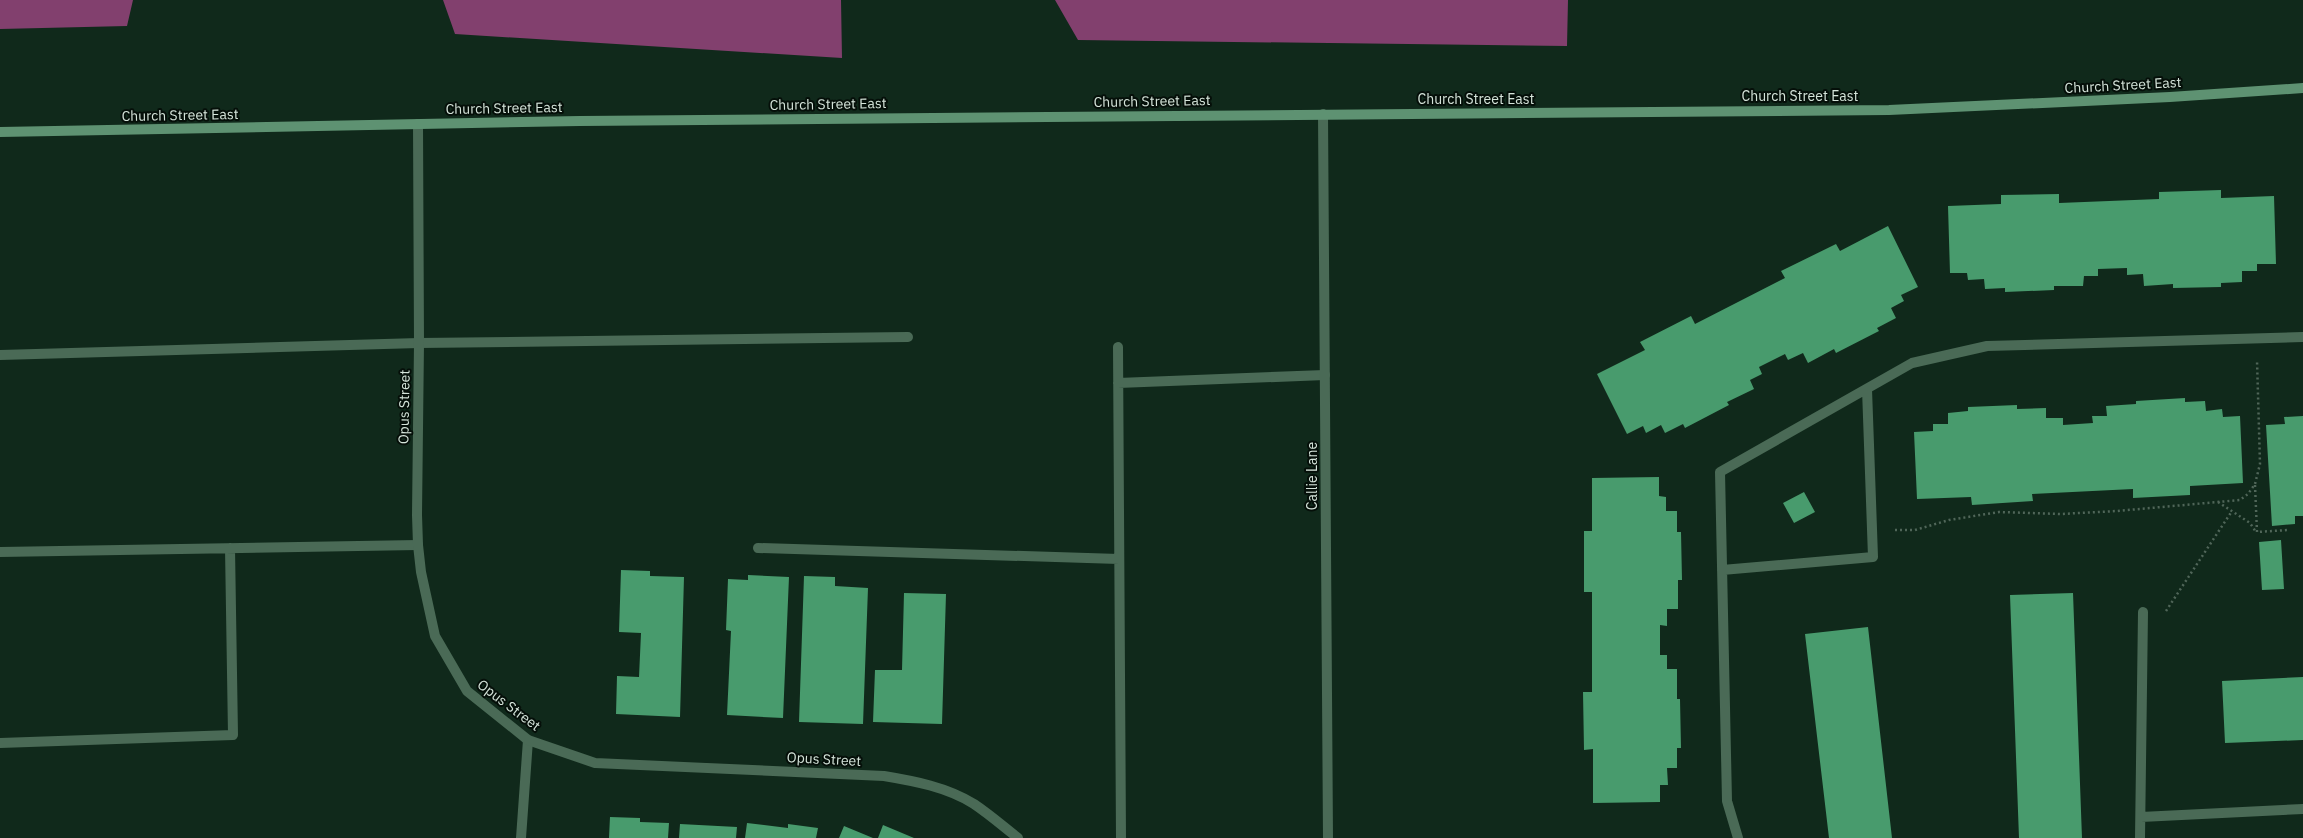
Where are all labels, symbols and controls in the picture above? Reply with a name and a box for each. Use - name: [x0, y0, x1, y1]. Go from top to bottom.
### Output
- street label: Church Street East: [2064, 73, 2182, 97]
- street label: Church Street East: [1742, 87, 1859, 105]
- street label: Church Street East: [1418, 90, 1535, 108]
- street label: Church Street East: [1093, 91, 1211, 111]
- street label: Church Street East: [769, 94, 887, 114]
- street label: Church Street East: [445, 98, 563, 118]
- street label: Church Street East: [121, 105, 239, 125]
- street label: Opus Street: [394, 370, 414, 444]
- street label: Callie Lane: [1303, 442, 1321, 510]
- street label: Opus Street: [474, 675, 544, 735]
- street label: Opus Street: [786, 748, 862, 770]

